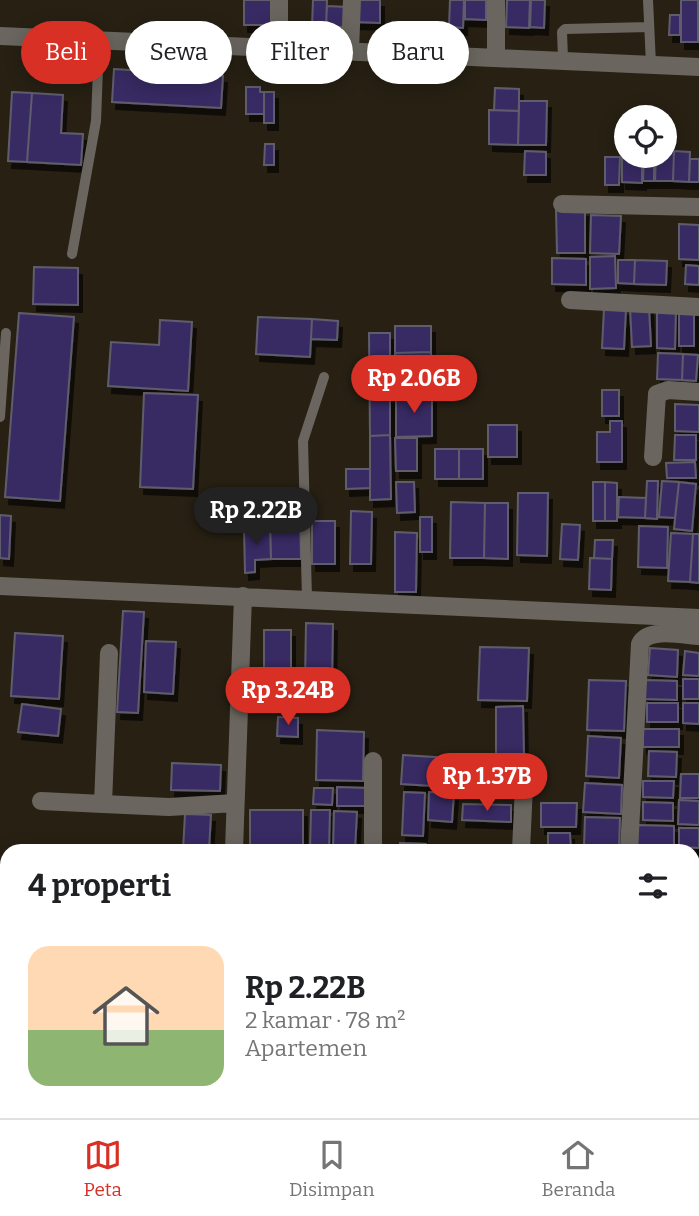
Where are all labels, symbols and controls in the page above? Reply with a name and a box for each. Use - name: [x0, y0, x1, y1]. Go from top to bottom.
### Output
- chip: Beli: [21, 21, 111, 84]
- chip: Sewa: [125, 21, 232, 84]
- chip: Filter: [246, 21, 353, 84]
- chip: Baru: [367, 21, 469, 84]
- map controls: [614, 105, 677, 168]
- button: locate: [614, 105, 677, 168]
- pin: Rp 2.06B: [342, 356, 486, 415]
- text: Rp 2.06B: [367, 364, 461, 392]
- pin: Rp 2.22B: [184, 488, 328, 547]
- text: Rp 2.22B: [210, 496, 302, 524]
- pin: Rp 3.24B: [216, 668, 360, 727]
- text: Rp 3.24B: [242, 676, 335, 704]
- pin: Rp 1.37B: [415, 754, 559, 813]
- text: Rp 1.37B: [442, 762, 532, 790]
- icon: filters: [634, 867, 672, 905]
- text: 4 properti: [28, 868, 171, 904]
- text: Rp 2.22B: [245, 970, 366, 1006]
- icon: home: [84, 974, 168, 1058]
- text: 2 kamar · 78 m²: [245, 1006, 406, 1034]
- text: Apartemen: [245, 1034, 367, 1062]
- tab: Peta: [83, 1136, 122, 1201]
- tab: Disimpan: [289, 1136, 375, 1201]
- tab: Beranda: [541, 1136, 616, 1201]

